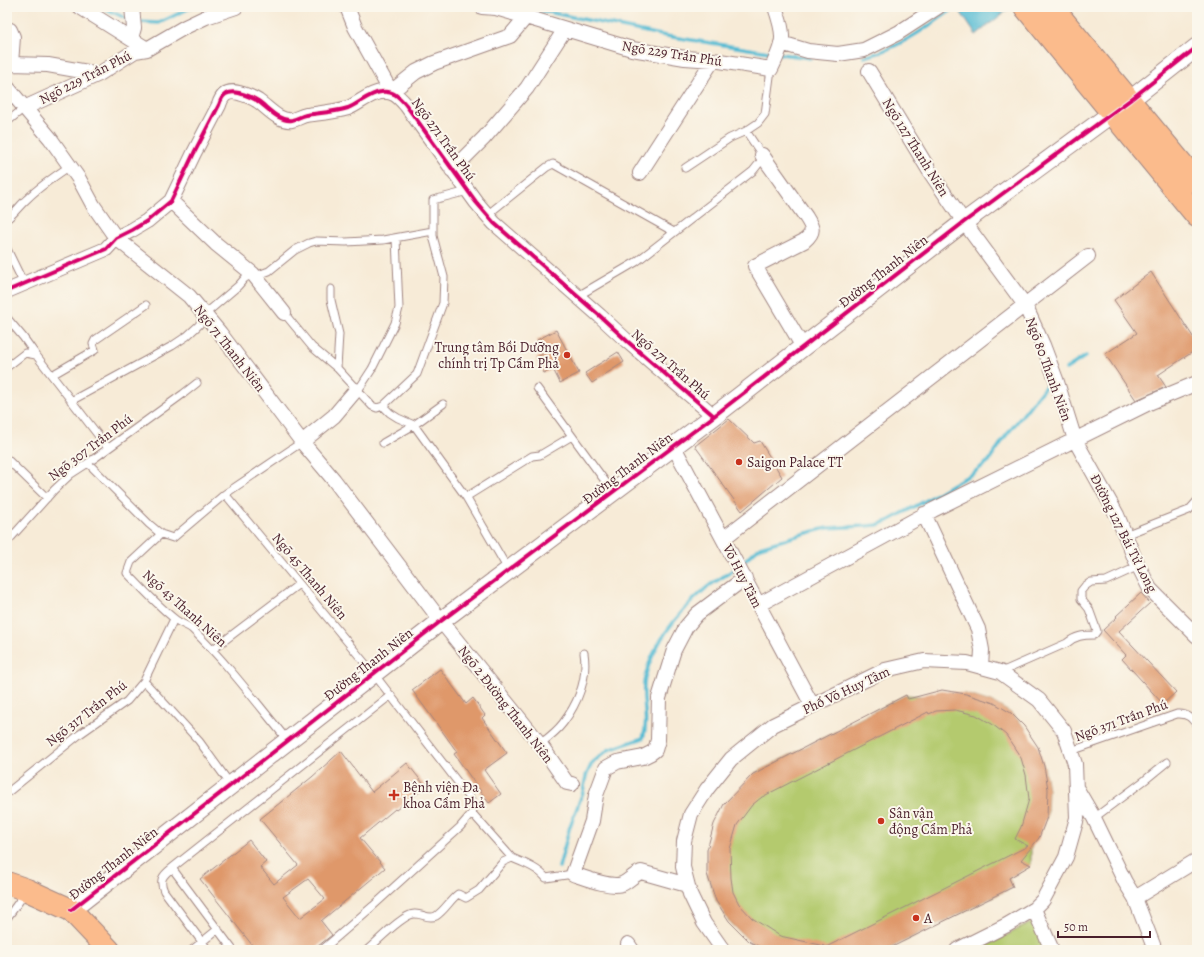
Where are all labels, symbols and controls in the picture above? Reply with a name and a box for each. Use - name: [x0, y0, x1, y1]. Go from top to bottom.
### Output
- street label: Ngõ 229 Trần Phú: [620, 36, 724, 71]
- street label: Ngõ 229 Trần Phú: [36, 46, 135, 109]
- street label: Ngõ 271 Trần Phú: [407, 94, 481, 185]
- street label: Ngõ 127 Thanh Niên: [878, 94, 954, 200]
- street label: Đường Thanh Niên: [835, 230, 932, 312]
- street label: Ngõ 71 Thanh Niên: [189, 301, 270, 396]
- street label: Ngõ 80 Thanh Niên: [1021, 314, 1076, 424]
- street label: Ngõ 271 Trần Phú: [627, 325, 715, 404]
- place label: Trung tâm Bồi Dưỡng chính trị Tp Cẩm Phả: [434, 338, 559, 373]
- marker: Trung tâm Bồi Dưỡng chính trị Tp Cẩm Phả: [562, 350, 572, 360]
- street label: Ngõ 307 Trần Phú: [44, 409, 137, 485]
- street label: Đường Thanh Niên: [578, 428, 677, 509]
- place label: Saigon Palace TT: [747, 453, 843, 472]
- marker: Saigon Palace TT: [734, 457, 744, 467]
- street label: Đường 127 Bái Tử Long: [1085, 471, 1162, 596]
- street label: Ngõ 45 Thanh Niên: [268, 529, 352, 624]
- street label: Võ Huy Tâm: [718, 540, 767, 612]
- street label: Ngõ 43 Thanh Niên: [138, 565, 231, 652]
- street label: Đường Thanh Niên: [320, 623, 417, 705]
- street label: Ngõ 2 Đường Thanh Niên: [454, 642, 558, 767]
- street label: Phố Võ Huy Tâm: [799, 662, 893, 719]
- street label: Ngõ 317 Trần Phú: [42, 675, 131, 751]
- street label: Ngõ 371 Trần Phú: [1072, 695, 1171, 746]
- place label: Bệnh viện Đa khoa Cẩm Phả: [403, 778, 486, 813]
- marker: Bệnh viện Đa khoa Cẩm Phả: [388, 789, 400, 801]
- place label: Sân vận động Cẩm Phả: [889, 804, 973, 839]
- marker: Sân vận động Cẩm Phả: [876, 816, 886, 826]
- street label: Đường Thanh Niên: [65, 822, 162, 904]
- place label: A: [923, 909, 933, 928]
- marker: A: [911, 913, 921, 923]
- scale bar: [1058, 913, 1150, 939]
- text: 50 m: [1064, 919, 1088, 935]

